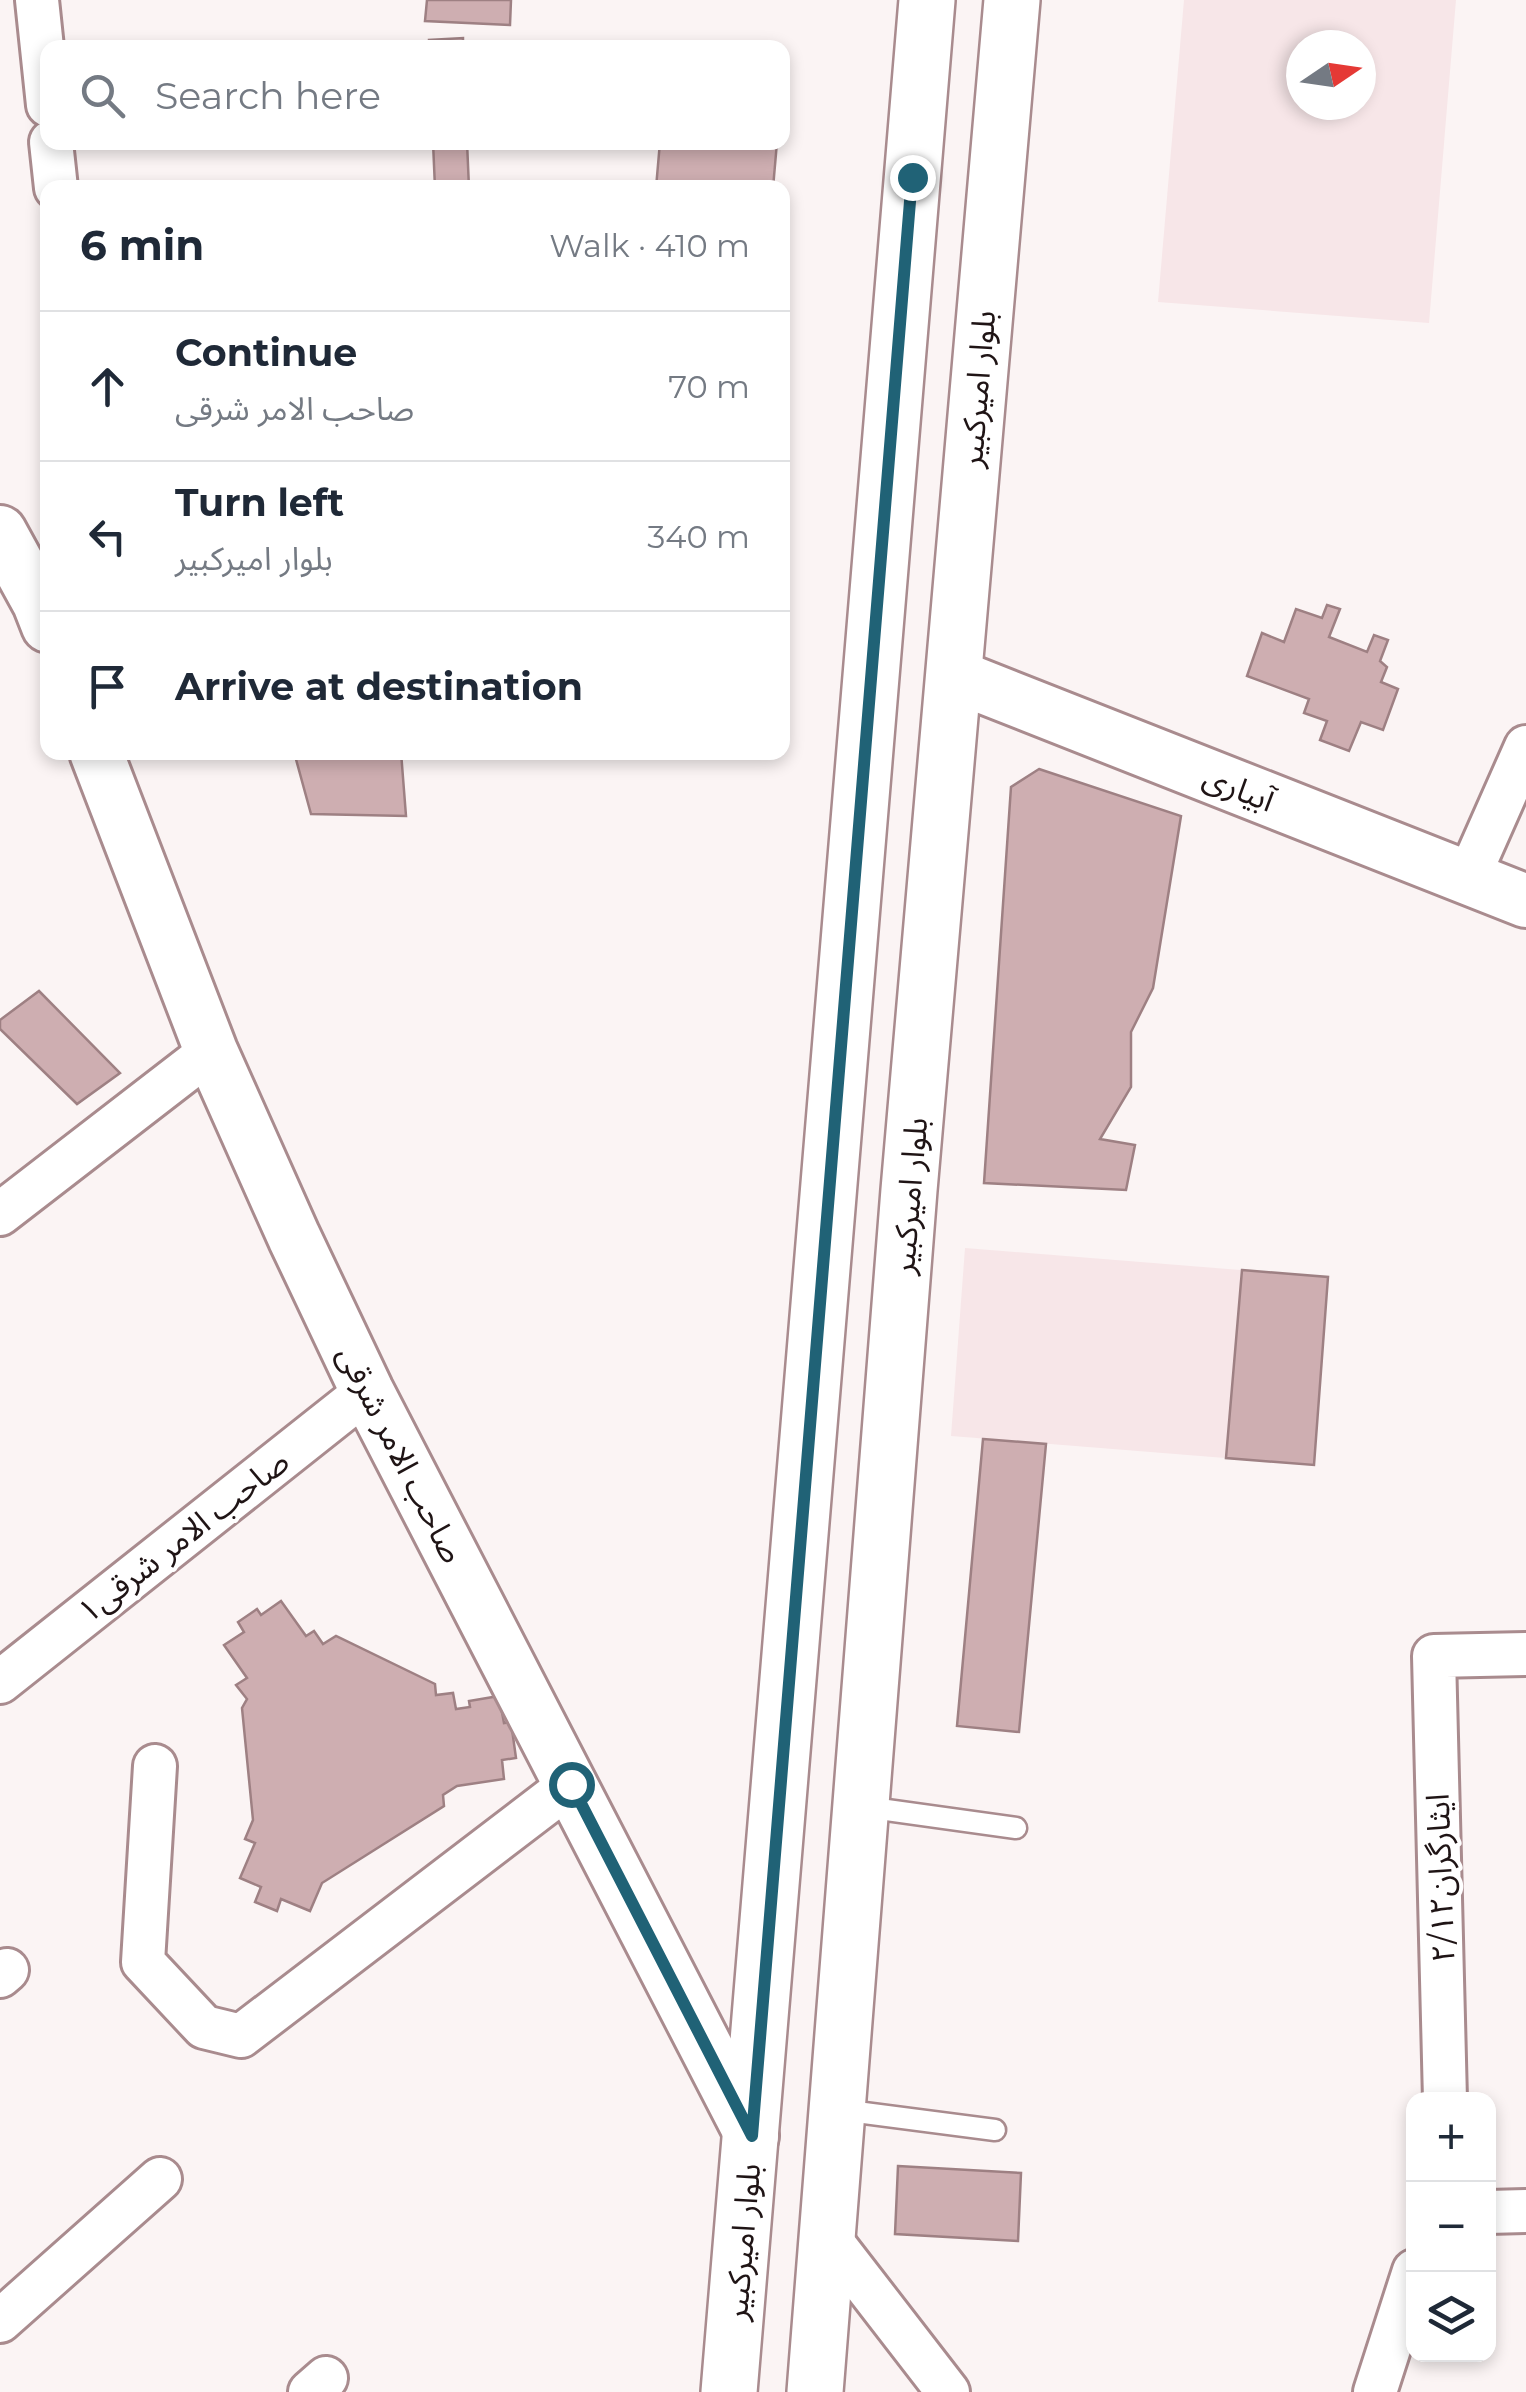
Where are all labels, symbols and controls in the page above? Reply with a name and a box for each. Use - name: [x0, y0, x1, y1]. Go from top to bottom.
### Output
- north arrow: [1286, 30, 1376, 120]
- search box: [40, 40, 790, 150]
- icon: search: [75, 68, 130, 123]
- text: Search here: [155, 72, 381, 119]
- route end: [890, 155, 936, 201]
- text: 6 min: [80, 219, 204, 271]
- text: Walk · 410 m: [549, 226, 750, 265]
- street label: بلوار امیرکبیر: [951, 309, 1003, 470]
- text: Continue: [175, 329, 357, 376]
- icon: ahead: [80, 359, 135, 414]
- text: 70 m: [668, 367, 750, 406]
- text: صاحب الامر شرقی: [175, 389, 414, 428]
- text: Turn left: [175, 479, 344, 526]
- icon: left: [80, 509, 135, 564]
- text: 340 m: [647, 517, 750, 556]
- text: بلوار امیرکبیر: [175, 539, 333, 578]
- icon: arrive: [80, 659, 135, 714]
- text: Arrive at destination: [175, 663, 583, 710]
- street label: آبیاری: [1198, 756, 1282, 820]
- street label: بلوار امیرکبیر: [883, 1116, 935, 1277]
- street label: صاحب الامر شرقی: [329, 1339, 473, 1569]
- street label: صاحب الامر شرقی۱: [70, 1441, 296, 1631]
- route start: [549, 1762, 595, 1808]
- street label: ایثارگران۲/۱۲: [1418, 1793, 1462, 1963]
- map controls: [1406, 2092, 1496, 2362]
- button: +: [1406, 2092, 1496, 2182]
- street label: بلوار امیرکبیر: [716, 2162, 768, 2323]
- button: −: [1406, 2182, 1496, 2272]
- button: layers: [1406, 2272, 1496, 2362]

